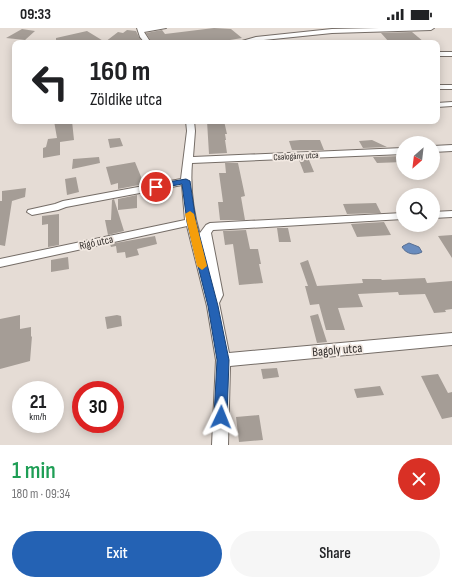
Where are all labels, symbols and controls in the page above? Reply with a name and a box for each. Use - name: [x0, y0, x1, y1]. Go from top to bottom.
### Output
- text: 09:33: [20, 5, 51, 24]
- text: 160 m: [90, 55, 150, 88]
- icon: left: [24, 56, 76, 108]
- text: Zöldike utca: [90, 89, 162, 110]
- north arrow: [396, 136, 440, 180]
- map controls: [396, 136, 440, 232]
- street label: Csalogány utca: [273, 150, 319, 163]
- pin: [139, 170, 173, 204]
- icon: arrive: [145, 176, 167, 198]
- button: search: [396, 188, 440, 232]
- street label: Rigó utca: [78, 233, 114, 252]
- street label: Bagoly utca: [311, 340, 363, 360]
- speed limit sign: 30: [72, 381, 124, 433]
- text: 21: [30, 390, 46, 414]
- position arrow: [200, 396, 242, 438]
- text: km/h: [29, 411, 47, 423]
- text: 1 min: [12, 456, 56, 485]
- button: close: [398, 458, 440, 500]
- text: 180 m · 09:34: [12, 486, 70, 502]
- button: Exit: [12, 531, 222, 577]
- button: Share: [230, 531, 440, 577]

